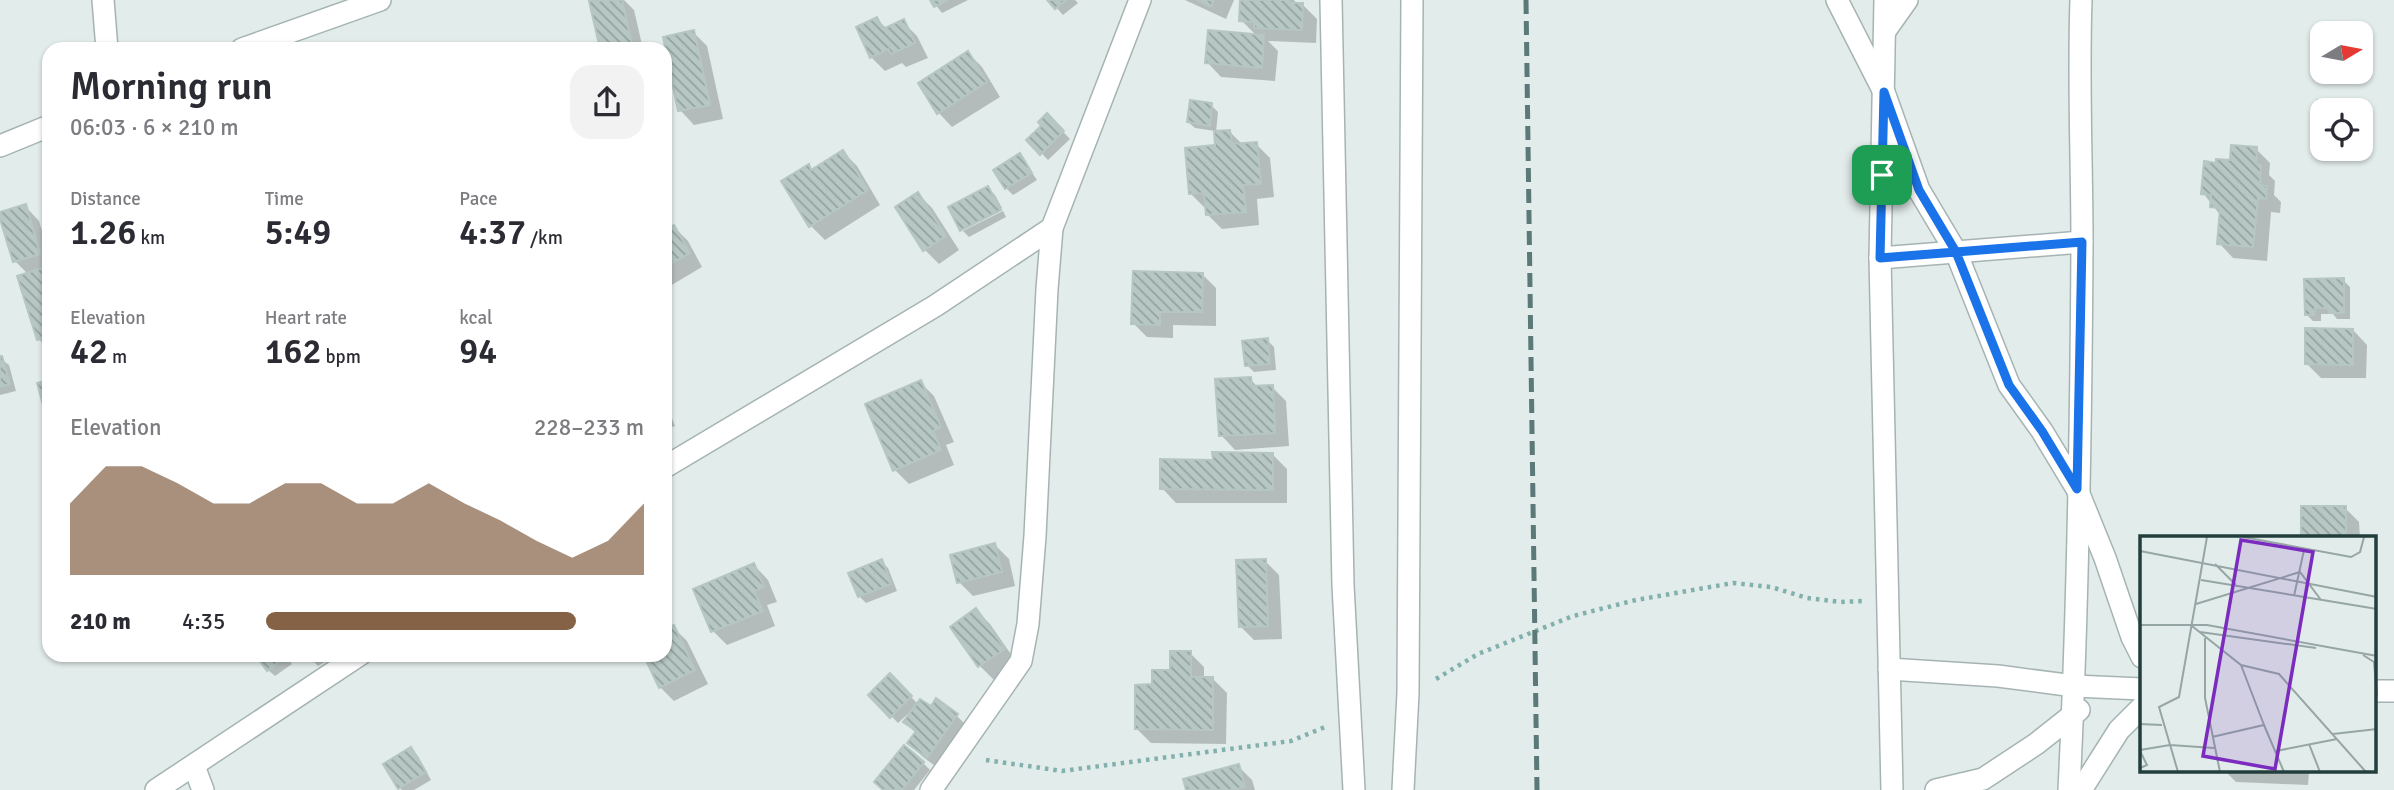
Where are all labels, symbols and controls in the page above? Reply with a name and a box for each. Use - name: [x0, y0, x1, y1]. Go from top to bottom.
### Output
- north arrow: [2310, 21, 2373, 84]
- map controls: [2310, 21, 2373, 161]
- text: Morning run: [70, 63, 273, 110]
- button: share: [570, 65, 644, 139]
- button: locate: [2310, 98, 2373, 161]
- text: 06:03 · 6 × 210 m: [70, 113, 239, 142]
- pin: [1852, 145, 1912, 205]
- icon: arrive: [1863, 156, 1901, 194]
- text: Distance: [70, 187, 141, 211]
- text: Time: [265, 187, 304, 211]
- text: Pace: [459, 187, 498, 211]
- text: 1.26: [70, 211, 136, 254]
- text: 5:49: [265, 211, 331, 254]
- text: 4:37: [459, 211, 526, 254]
- text: km: [136, 226, 165, 250]
- text: /km: [526, 226, 563, 250]
- text: Elevation: [70, 306, 146, 330]
- text: Heart rate: [265, 306, 347, 330]
- text: kcal: [459, 306, 493, 330]
- text: 42: [70, 330, 108, 373]
- text: 162: [265, 330, 321, 373]
- text: 94: [459, 330, 497, 373]
- text: m: [108, 345, 127, 369]
- text: bpm: [321, 345, 361, 369]
- text: Elevation: [70, 413, 162, 442]
- text: 228–233 m: [534, 413, 644, 442]
- inset map: [2140, 536, 2376, 772]
- text: 210 m: [70, 607, 131, 636]
- text: 4:35: [182, 607, 225, 636]

